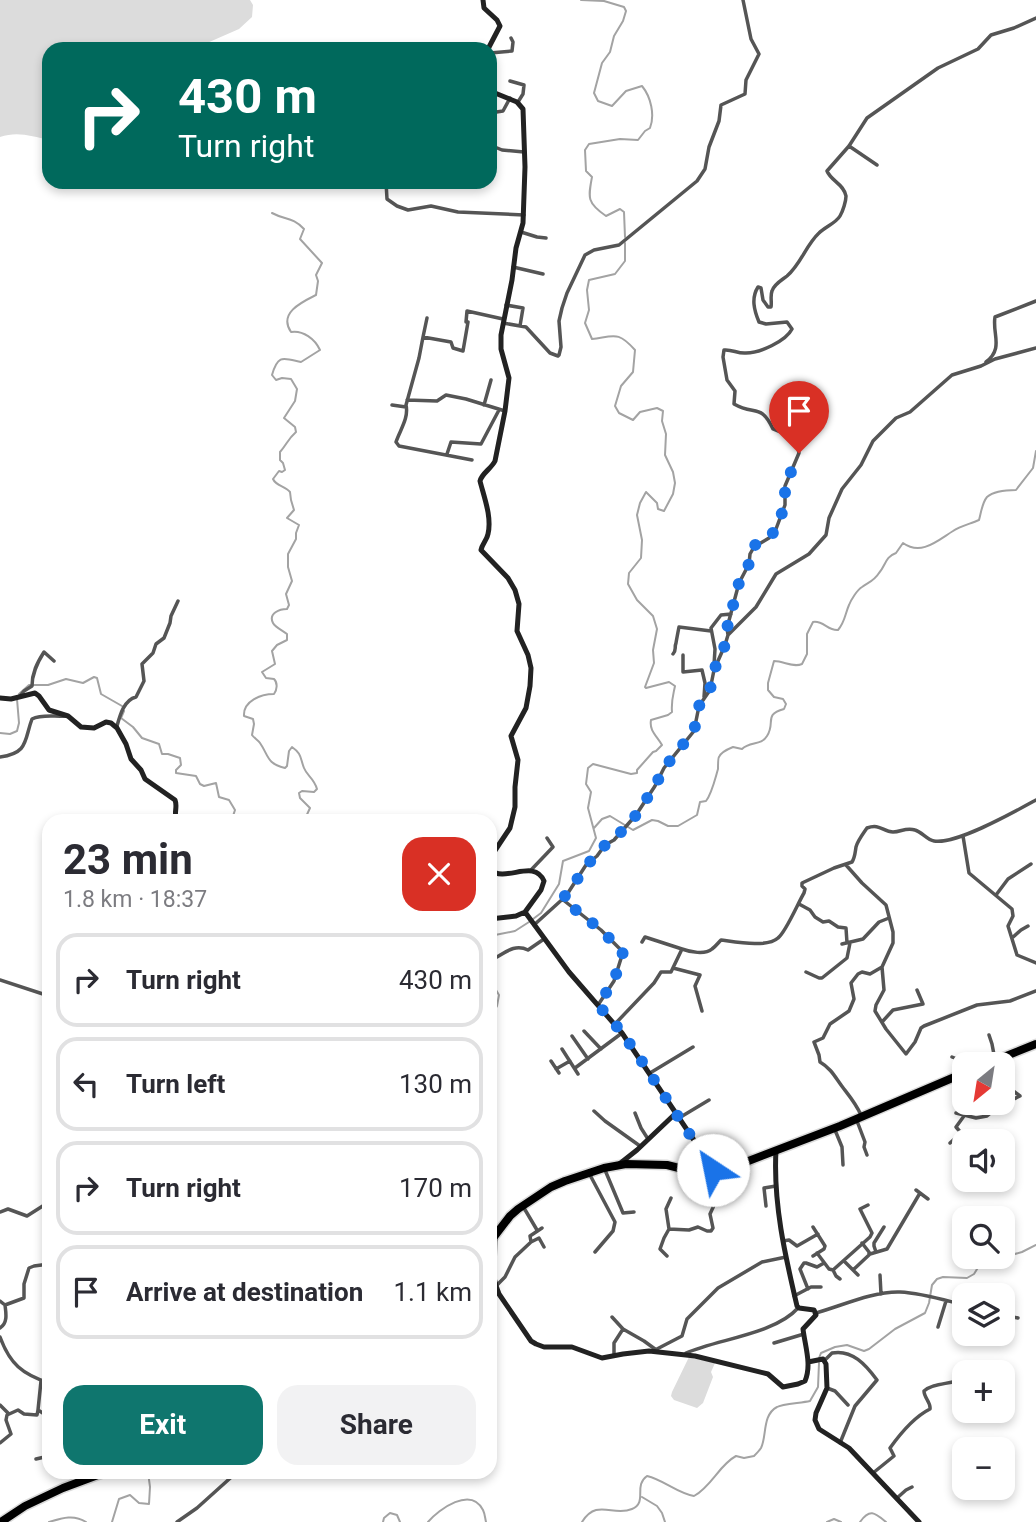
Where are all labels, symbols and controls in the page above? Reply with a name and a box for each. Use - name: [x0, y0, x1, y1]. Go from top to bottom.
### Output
- text: 430 m: [178, 68, 317, 125]
- icon: right: [63, 70, 154, 161]
- text: Turn right: [178, 127, 314, 165]
- pin: [769, 381, 829, 453]
- icon: arrive: [780, 392, 818, 430]
- text: 23 min: [63, 835, 193, 884]
- button: close: [402, 837, 476, 911]
- text: 1.8 km · 18:37: [63, 886, 207, 913]
- icon: right: [67, 961, 105, 999]
- text: Turn right: [126, 965, 241, 995]
- text: 430 m: [399, 965, 472, 995]
- north arrow: [952, 1052, 1015, 1115]
- map controls: [952, 1052, 1015, 1500]
- icon: left: [67, 1065, 105, 1103]
- text: Turn left: [126, 1069, 225, 1099]
- text: 130 m: [399, 1069, 472, 1099]
- button: sound: [952, 1129, 1015, 1192]
- position arrow: [676, 1133, 750, 1207]
- icon: right: [67, 1169, 105, 1207]
- text: Turn right: [126, 1173, 241, 1203]
- text: 170 m: [399, 1173, 472, 1203]
- button: search: [952, 1206, 1015, 1269]
- icon: arrive: [67, 1273, 105, 1311]
- text: Arrive at destination: [126, 1277, 363, 1307]
- text: 1.1 km: [393, 1277, 472, 1307]
- button: layers: [952, 1283, 1015, 1346]
- button: +: [952, 1360, 1015, 1423]
- button: Exit: [63, 1385, 263, 1465]
- button: Share: [277, 1385, 476, 1465]
- button: −: [952, 1437, 1015, 1500]

